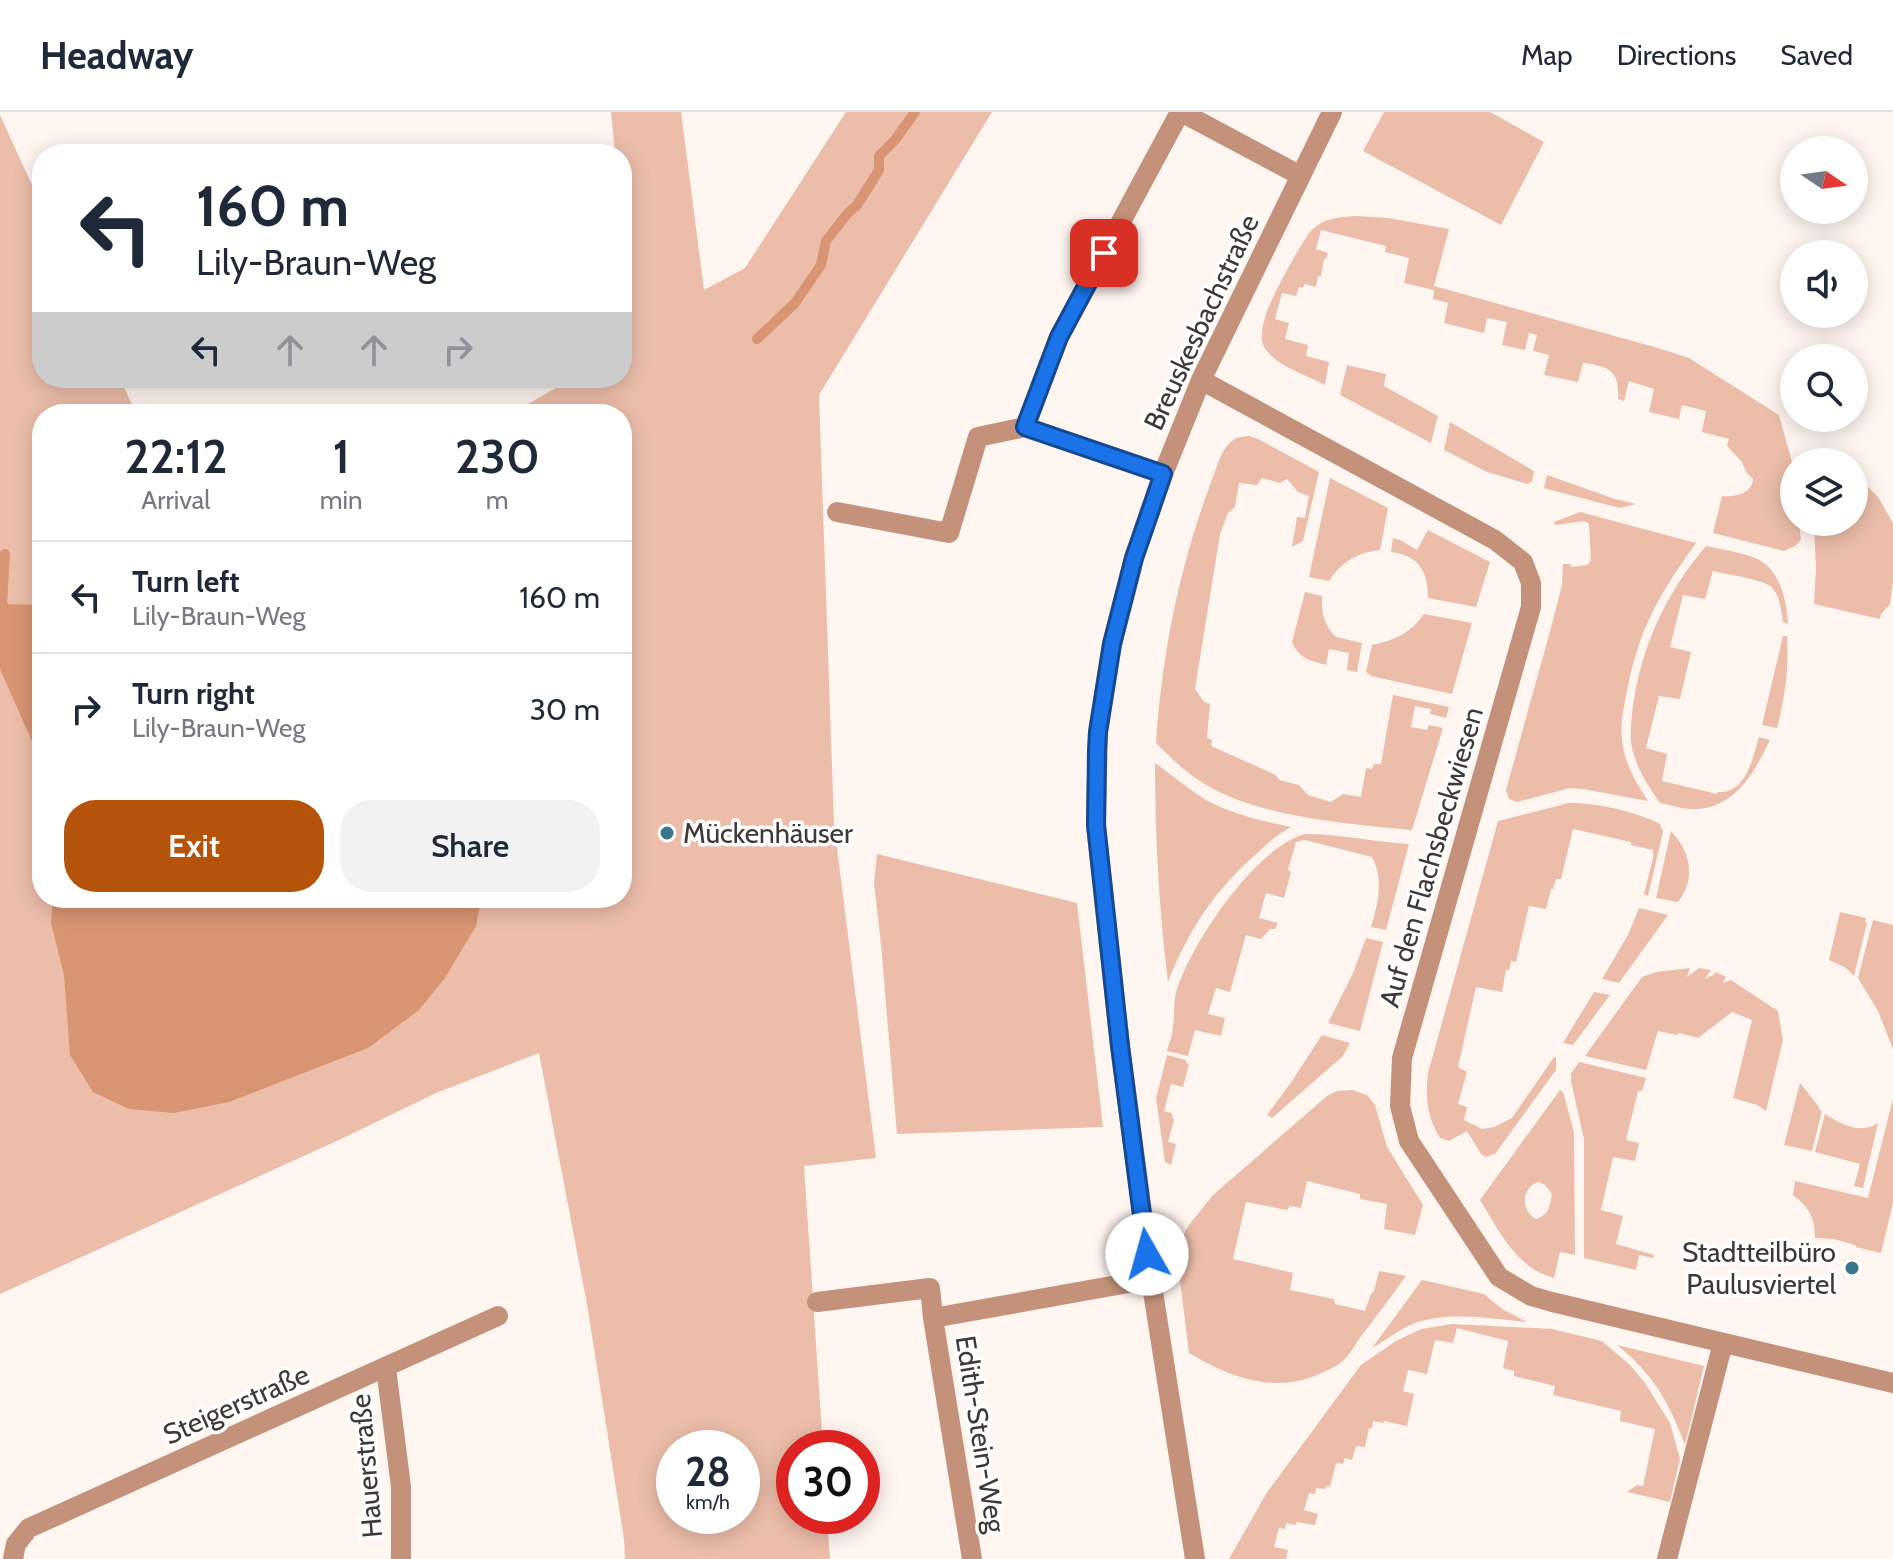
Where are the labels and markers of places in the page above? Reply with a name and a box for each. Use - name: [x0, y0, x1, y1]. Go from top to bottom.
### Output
- pin: [1070, 219, 1138, 287]
- place label: Mückenhäuser: [683, 816, 853, 850]
- marker: Mückenhäuser: [658, 824, 676, 842]
- place label: Stadtteilbüro Paulusviertel: [1682, 1235, 1836, 1301]
- marker: Stadtteilbüro Paulusviertel: [1843, 1259, 1861, 1277]

